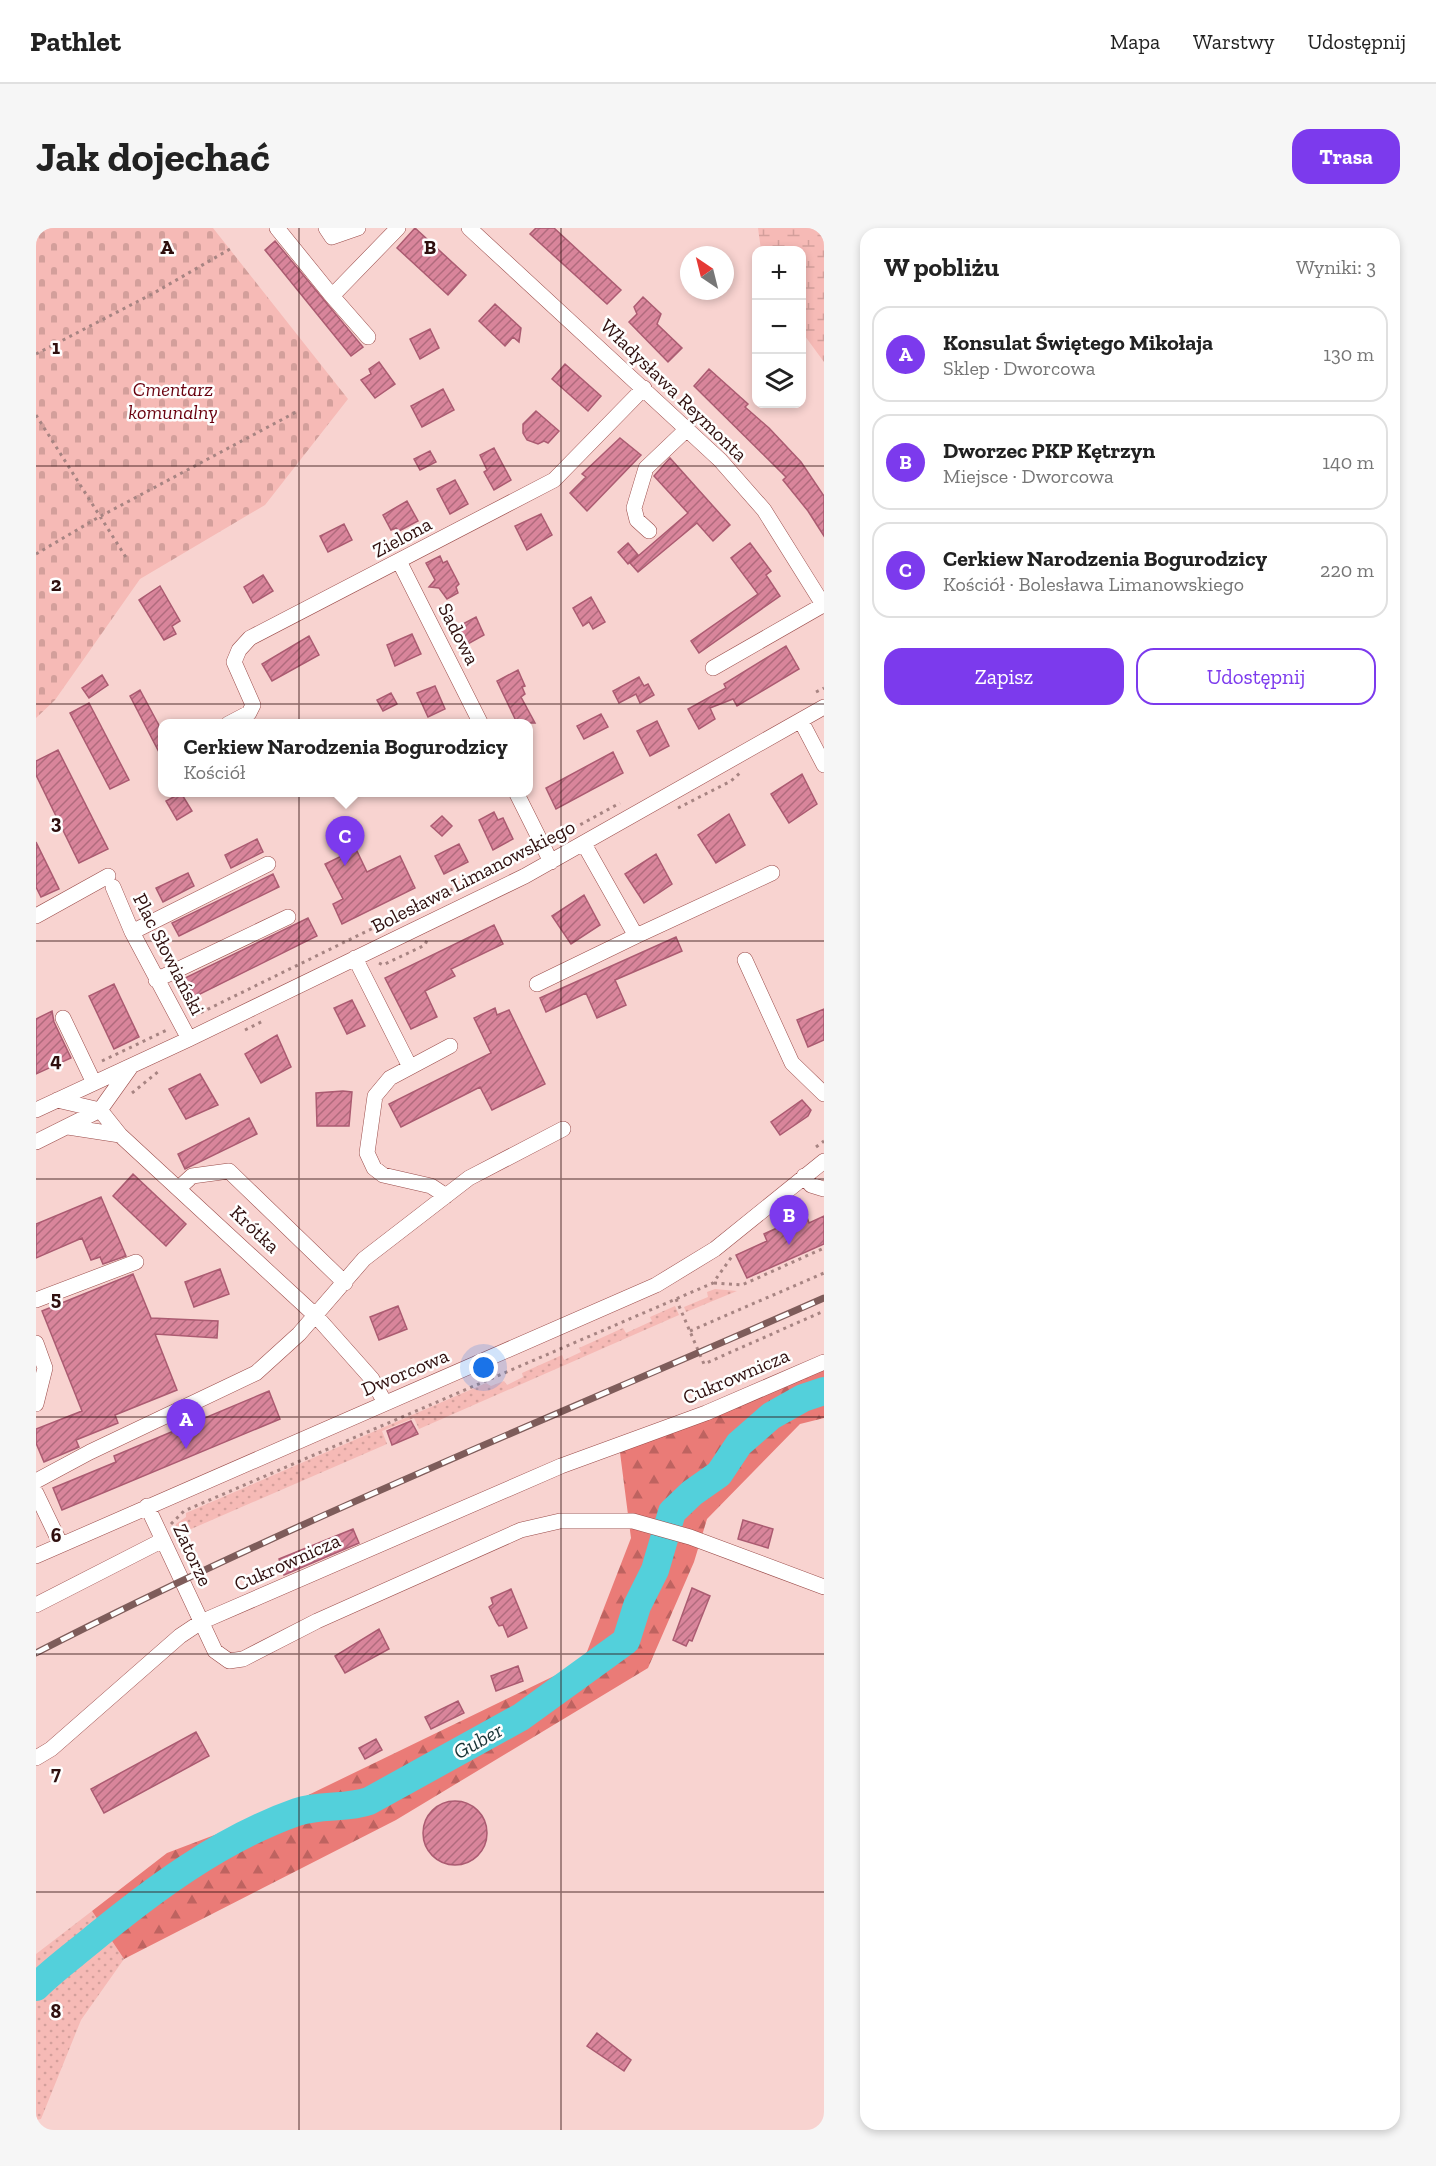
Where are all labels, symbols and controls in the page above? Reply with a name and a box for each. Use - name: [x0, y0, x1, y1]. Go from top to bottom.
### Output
- text: Pathlet: [30, 25, 121, 58]
- text: Mapa: [1110, 29, 1160, 54]
- text: Warstwy: [1193, 29, 1275, 54]
- text: Udostępnij: [1308, 29, 1406, 54]
- button: Trasa: [1292, 129, 1400, 184]
- text: Jak dojechać: [36, 131, 270, 182]
- text: A: [160, 235, 174, 259]
- text: B: [424, 235, 436, 259]
- north arrow: [680, 246, 734, 300]
- map controls: [752, 246, 806, 408]
- button: +: [752, 246, 806, 300]
- text: W pobliżu: [884, 251, 999, 283]
- text: Wyniki: 3: [1296, 255, 1376, 279]
- button: −: [752, 300, 806, 354]
- street label: Władysława Reymonta: [596, 314, 753, 467]
- text: Konsulat Świętego Mikołaja: [943, 329, 1213, 356]
- text: 1: [52, 335, 60, 359]
- text: A: [899, 342, 912, 366]
- text: 130 m: [1323, 342, 1374, 366]
- button: layers: [752, 354, 806, 408]
- text: Sklep · Dworcowa: [943, 356, 1095, 380]
- park label: Cmentarz komunalny: [128, 377, 218, 424]
- text: Dworzec PKP Kętrzyn: [943, 437, 1155, 464]
- text: B: [899, 450, 912, 474]
- text: 140 m: [1322, 450, 1374, 474]
- text: Miejsce · Dworcowa: [943, 464, 1114, 488]
- street label: Zielona: [368, 511, 436, 562]
- text: Cerkiew Narodzenia Bogurodzicy: [943, 545, 1267, 572]
- text: C: [899, 558, 912, 582]
- text: 220 m: [1320, 558, 1374, 582]
- text: 2: [51, 572, 62, 596]
- text: Kościół · Bolesława Limanowskiego: [943, 572, 1244, 596]
- street label: Sadowa: [433, 599, 485, 669]
- button: Zapisz: [884, 648, 1124, 705]
- button: Udostępnij: [1136, 648, 1376, 705]
- popup: [158, 719, 533, 797]
- text: Cerkiew Narodzenia Bogurodzicy: [183, 733, 508, 760]
- text: Kościół: [183, 760, 245, 784]
- text: 3: [51, 810, 62, 834]
- street label: Bolesława Limanowskiego: [367, 814, 579, 938]
- pin: C: [326, 816, 364, 866]
- street label: Plac Słowiański: [128, 889, 210, 1019]
- text: 4: [50, 1048, 62, 1072]
- pin: B: [770, 1196, 808, 1245]
- street label: Krótka: [225, 1200, 285, 1258]
- text: 5: [51, 1286, 61, 1310]
- street label: Dworcowa: [358, 1343, 452, 1401]
- street label: Cukrownicza: [679, 1343, 793, 1409]
- your location: [469, 1353, 498, 1382]
- pin: A: [166, 1400, 206, 1449]
- street label: Zatorze: [168, 1520, 218, 1590]
- text: 6: [51, 1523, 62, 1547]
- street label: Cukrownicza: [230, 1528, 344, 1596]
- water label: Guber: [449, 1717, 507, 1764]
- text: 7: [51, 1761, 61, 1785]
- text: 8: [51, 1999, 62, 2023]

